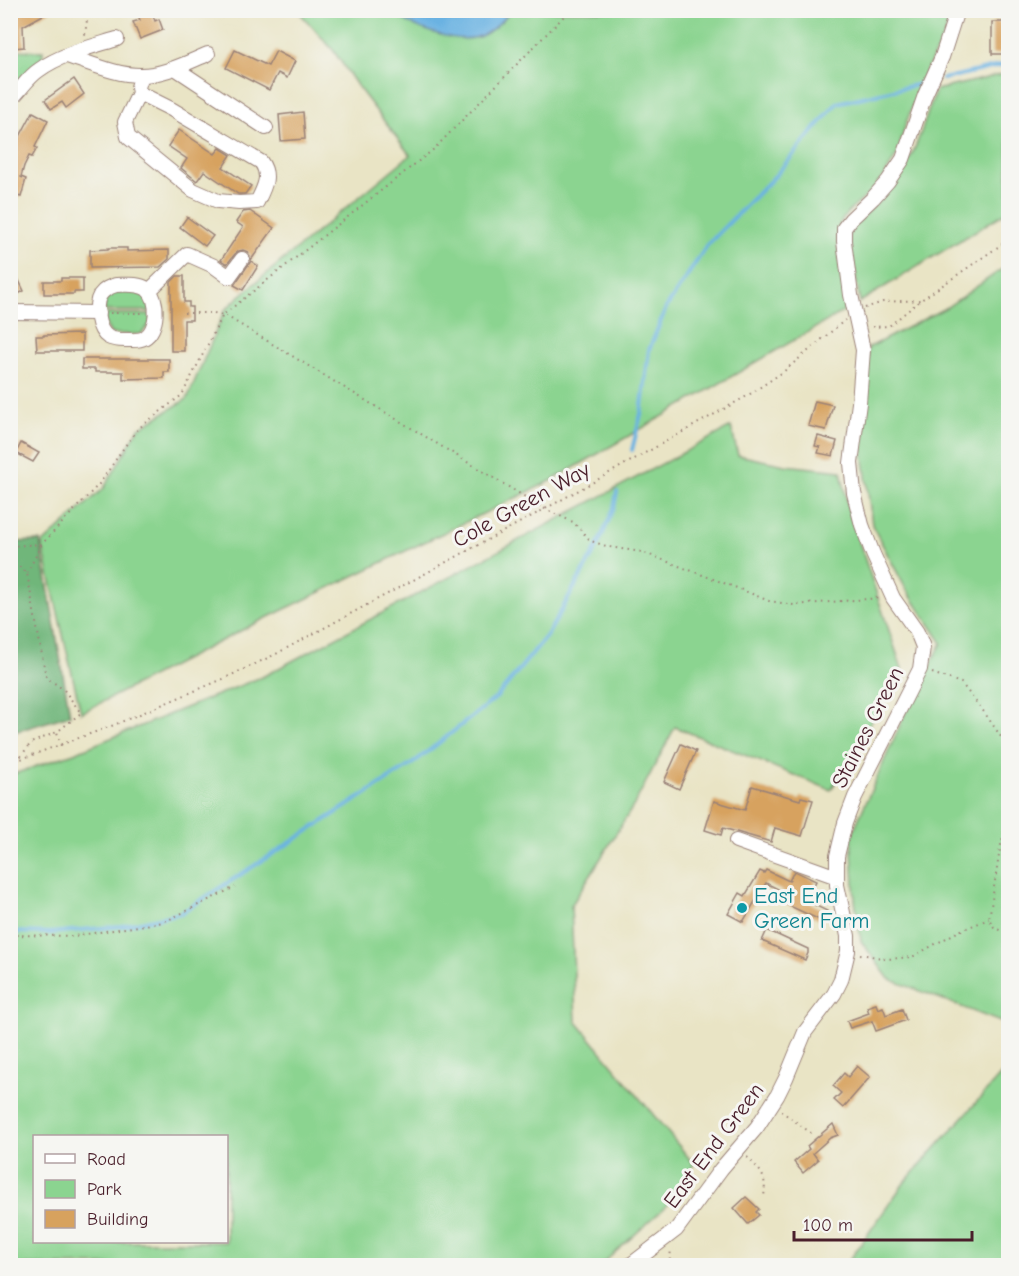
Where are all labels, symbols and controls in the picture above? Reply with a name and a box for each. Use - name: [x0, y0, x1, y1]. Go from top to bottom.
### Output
- street label: Cole Green Way: [448, 456, 595, 553]
- street label: Staines Green: [826, 663, 909, 792]
- place label: East End Green Farm: [754, 883, 869, 934]
- marker: East End Green Farm: [735, 901, 749, 915]
- street label: East End Green: [658, 1078, 769, 1213]
- legend: [33, 1135, 228, 1243]
- text: Road: [87, 1149, 126, 1170]
- text: Park: [87, 1179, 122, 1200]
- scale bar: [794, 1204, 972, 1242]
- text: Building: [87, 1209, 149, 1230]
- text: 100 m: [803, 1215, 853, 1236]

